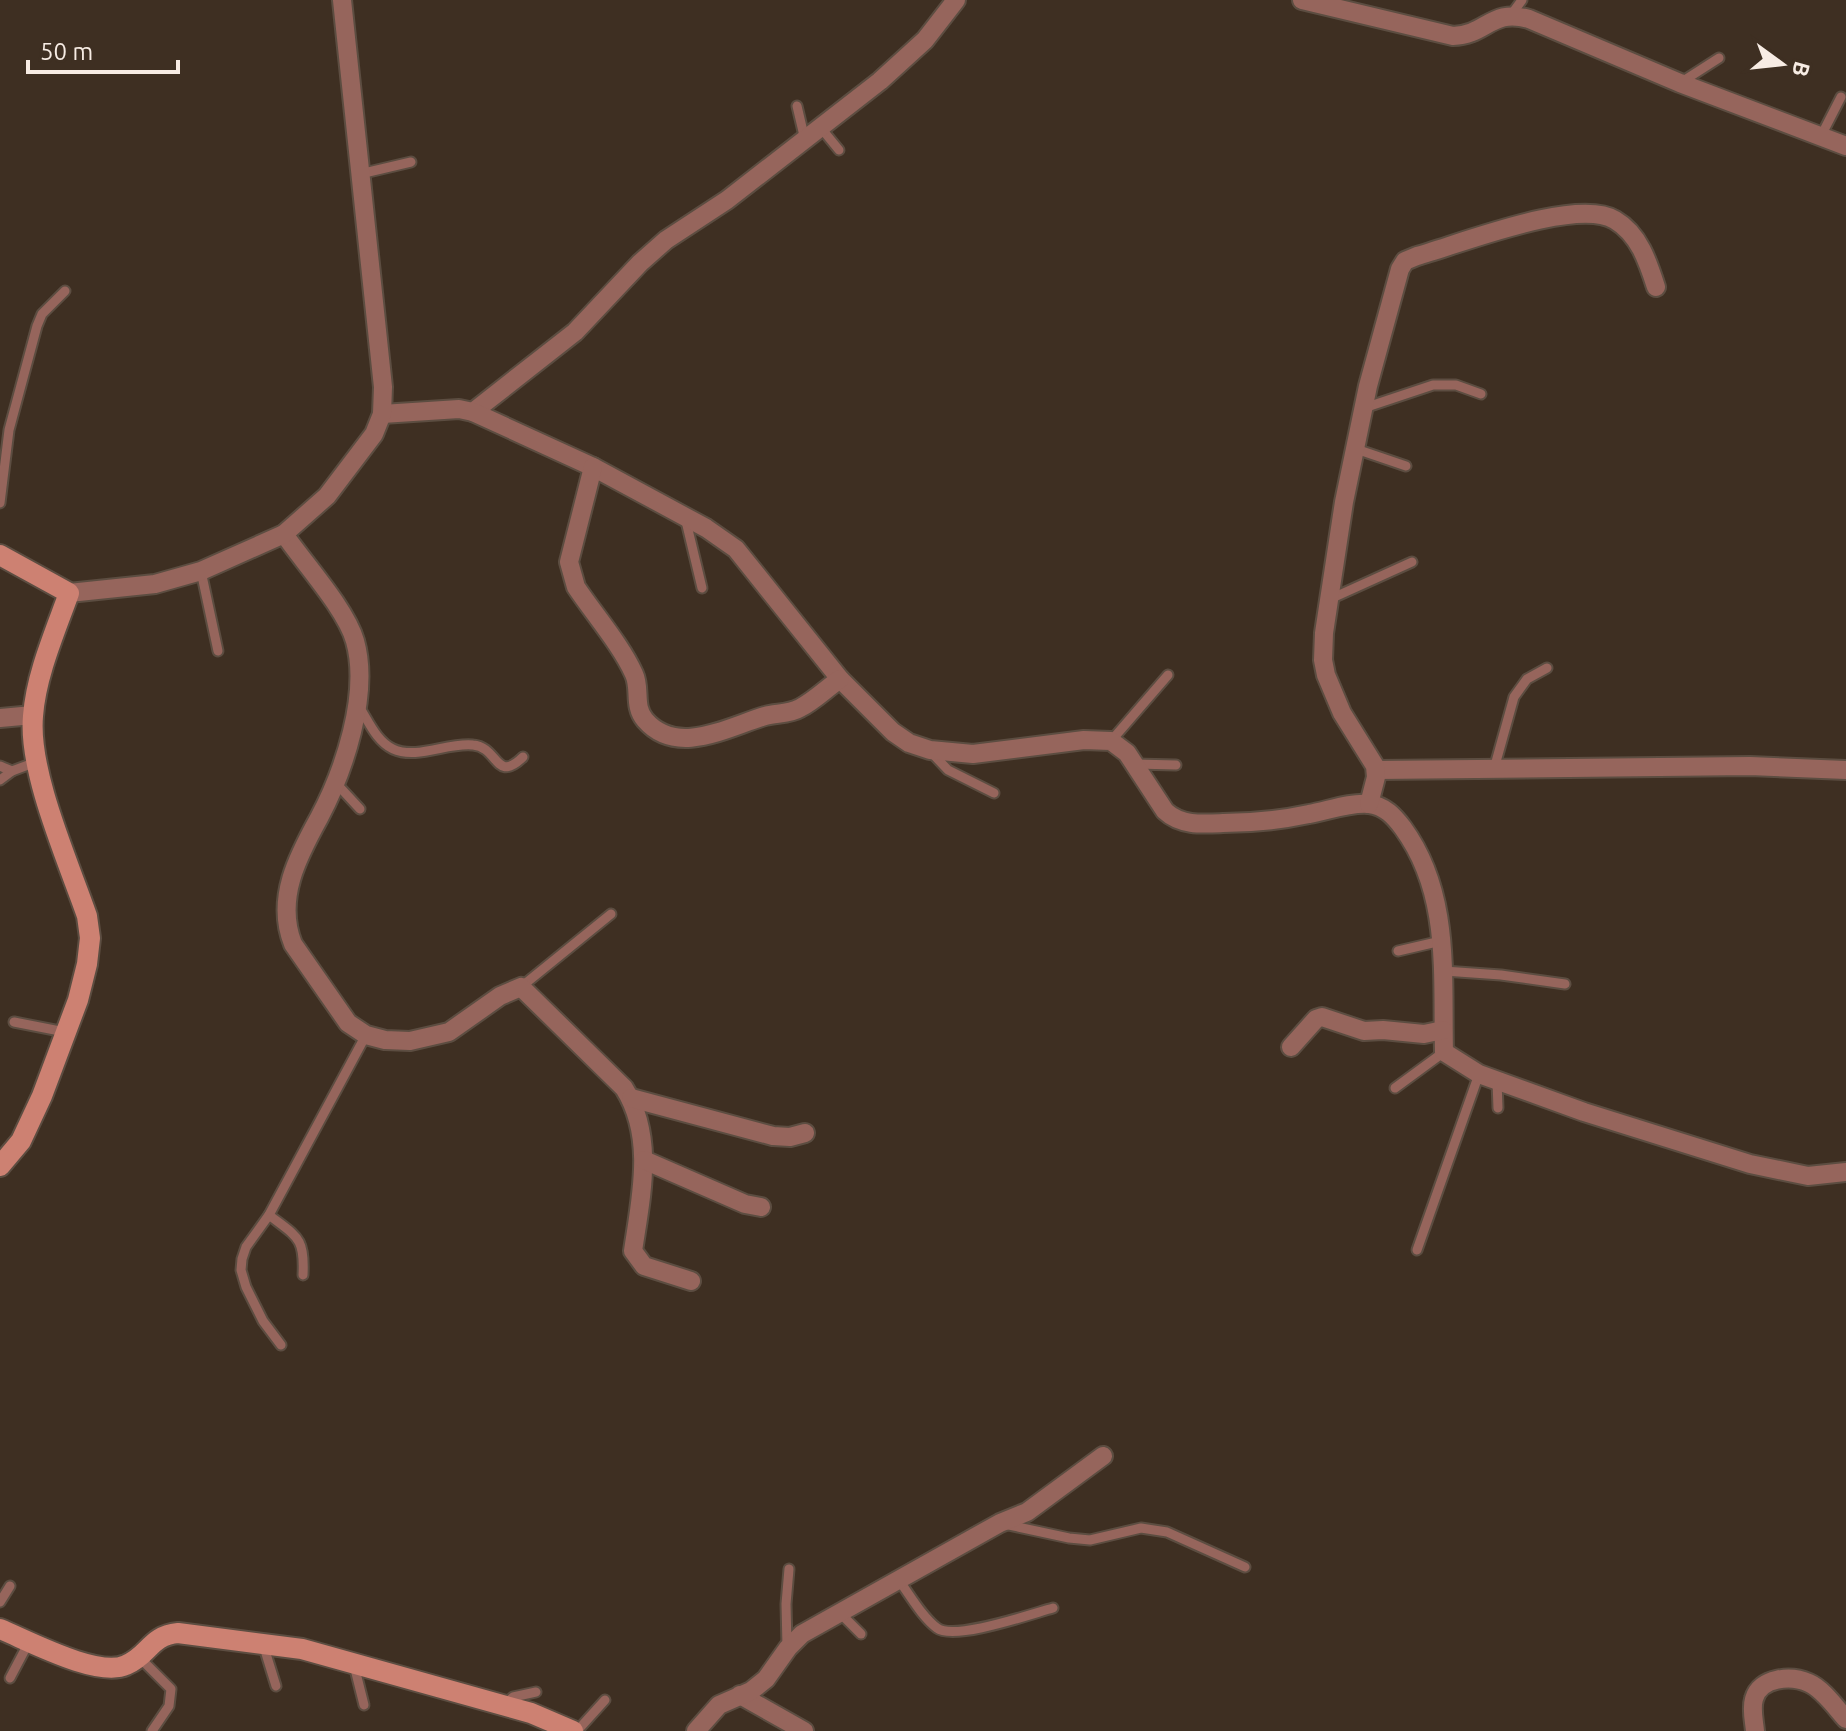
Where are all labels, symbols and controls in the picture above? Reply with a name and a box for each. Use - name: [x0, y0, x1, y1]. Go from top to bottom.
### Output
- scale bar: [28, 24, 178, 74]
- north arrow: [1742, 24, 1822, 104]
- text: 50 m: [40, 38, 93, 65]
- text: B: [1788, 59, 1816, 80]

